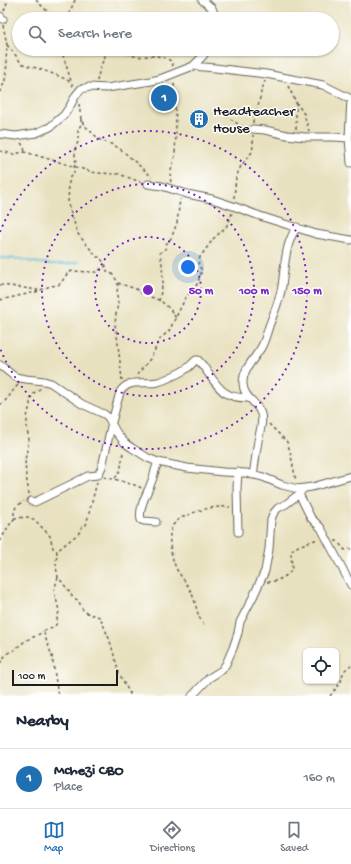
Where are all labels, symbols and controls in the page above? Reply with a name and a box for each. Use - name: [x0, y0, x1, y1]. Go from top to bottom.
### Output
- search box: [12, 12, 339, 56]
- icon: search: [26, 23, 48, 45]
- text: Search here: [58, 25, 132, 43]
- pin: 1: [151, 83, 177, 113]
- place label: Headteacher House: [213, 103, 297, 138]
- building icon: Headteacher House: [188, 108, 210, 130]
- your location: [178, 257, 198, 277]
- centre of rings: [141, 283, 155, 297]
- text: 50 m: [189, 285, 214, 299]
- text: 100 m: [238, 285, 269, 299]
- text: 150 m: [291, 285, 322, 299]
- map controls: [303, 648, 339, 684]
- button: locate: [303, 648, 339, 684]
- scale bar: [12, 668, 118, 687]
- text: 100 m: [18, 671, 45, 683]
- text: Nearby: [16, 712, 69, 732]
- text: Mchezi CBO: [54, 762, 124, 780]
- text: 1: [26, 771, 32, 786]
- text: 160 m: [303, 771, 335, 786]
- text: Place: [54, 780, 82, 795]
- tab: Map: [43, 819, 65, 855]
- tab: Directions: [150, 819, 195, 855]
- tab: Saved: [280, 819, 308, 855]

